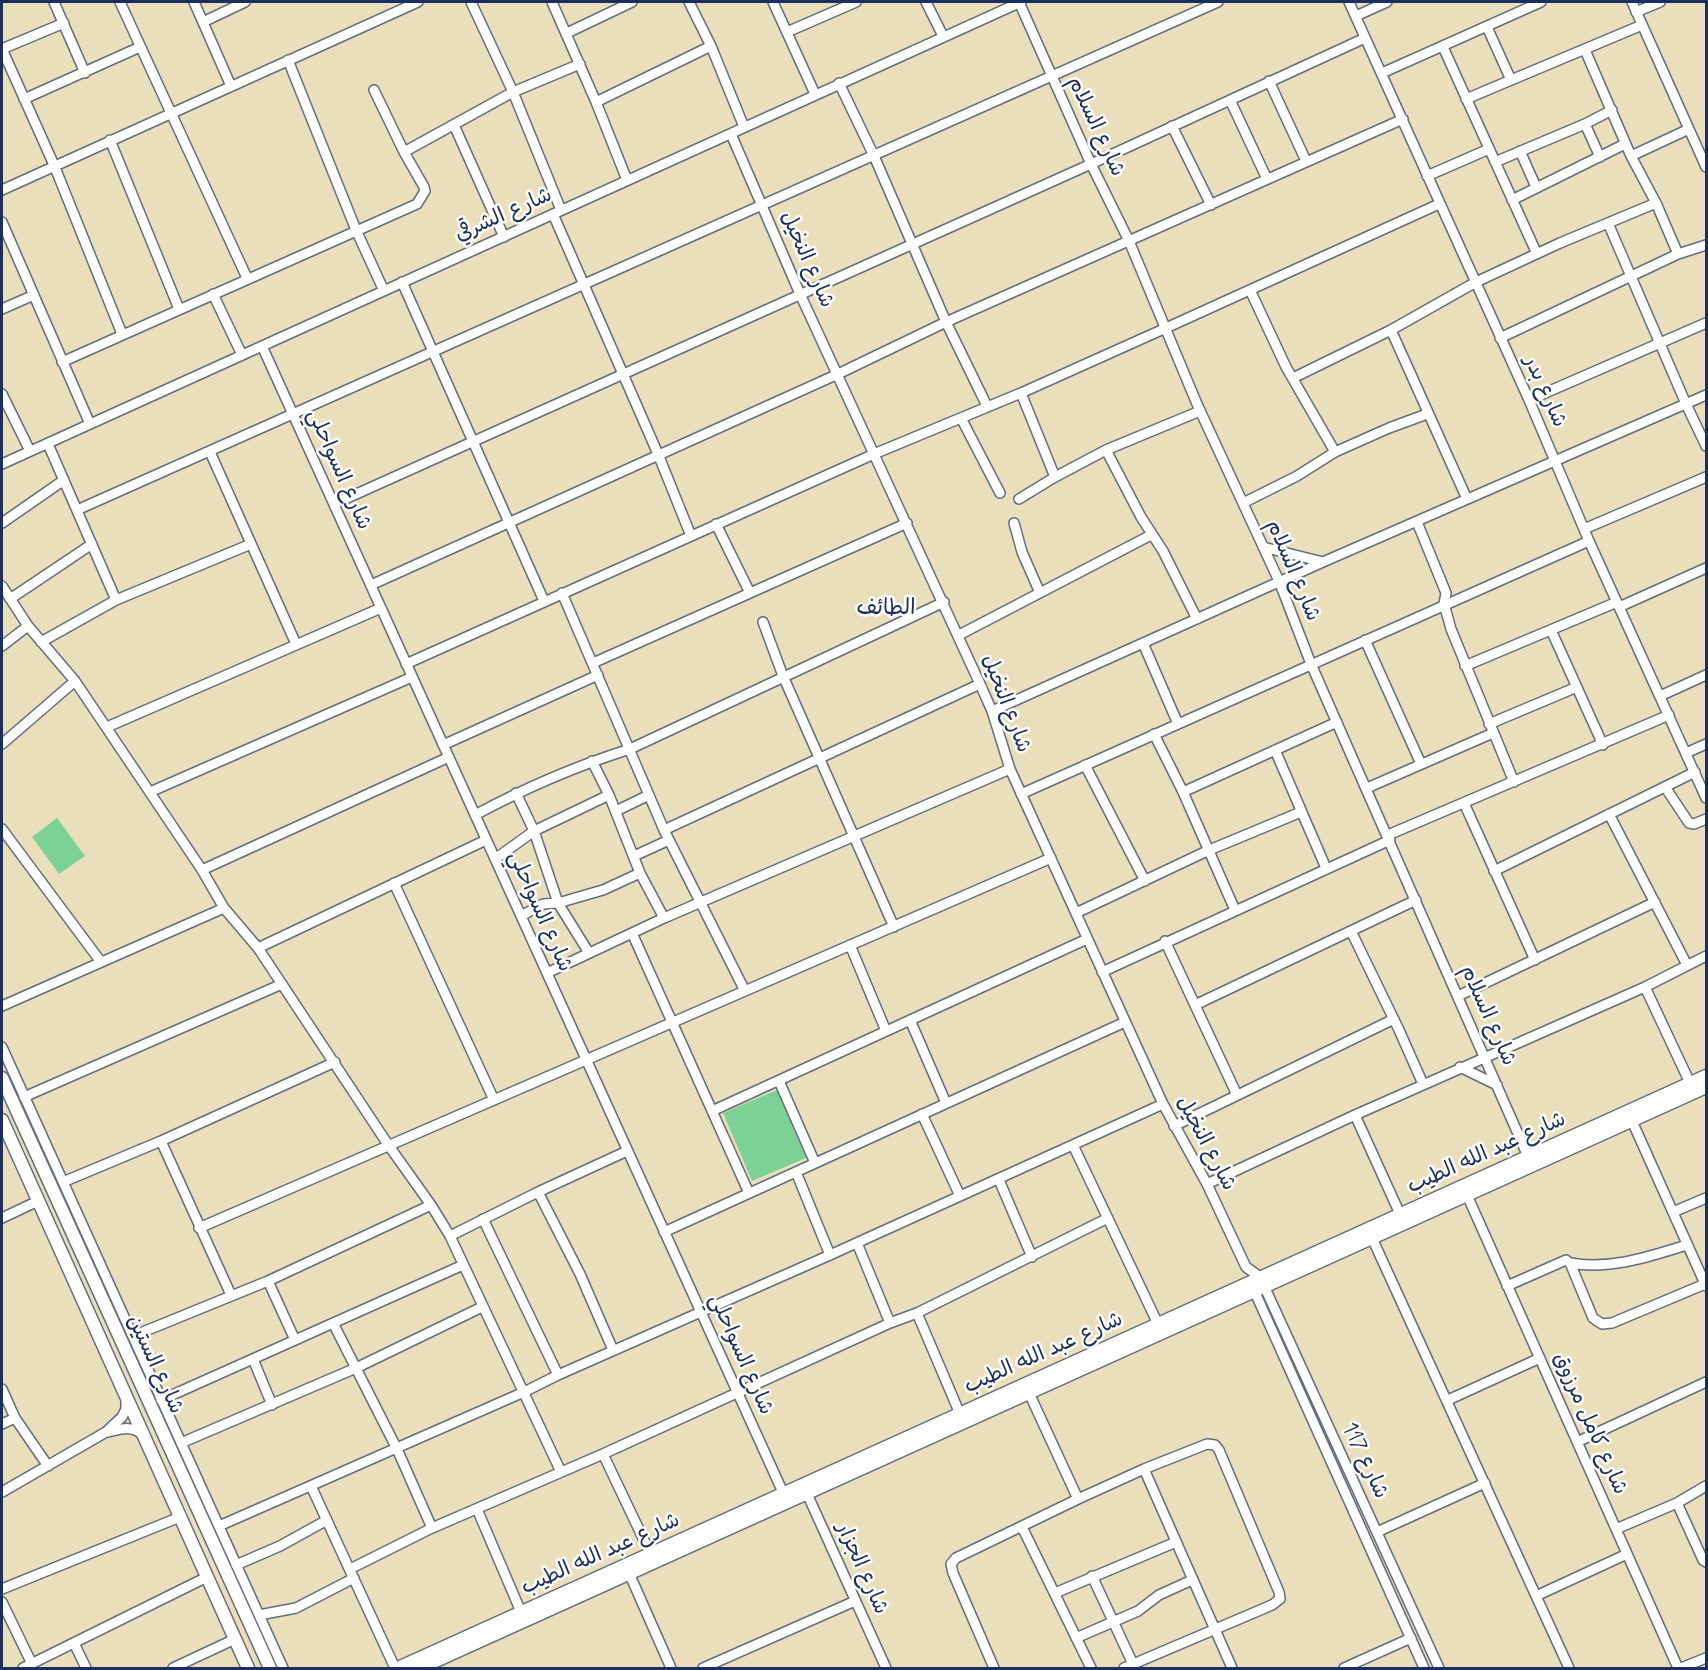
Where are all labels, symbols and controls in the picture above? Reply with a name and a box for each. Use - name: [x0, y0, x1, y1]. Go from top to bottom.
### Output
- street label: شارع السلام: [1061, 73, 1129, 181]
- street label: شارع الشرقي: [452, 183, 556, 249]
- street label: شارع النخيل: [773, 208, 839, 312]
- street label: شارع بدر: [1517, 352, 1571, 432]
- street label: شارع السواحلي: [300, 406, 376, 534]
- street label: شارع السلام: [1259, 517, 1325, 625]
- district label: الطائف: [856, 596, 916, 622]
- street label: شارع النخيل: [975, 651, 1035, 757]
- street label: شارع السواحلي: [501, 848, 577, 976]
- street label: شارع السلام: [1454, 962, 1520, 1070]
- street label: شارع النخيل: [1170, 1092, 1240, 1196]
- street label: شارع عبد الله الطيب: [1404, 1108, 1570, 1200]
- street label: شارع السواحلي: [702, 1291, 778, 1419]
- street label: شارع عبد الله الطيب: [961, 1308, 1127, 1400]
- street label: شارع الستين: [120, 1312, 188, 1418]
- street label: شارع كامل مرزوق: [1546, 1349, 1632, 1499]
- street label: شارع 117: [1335, 1419, 1393, 1503]
- street label: شارع عبد الله الطيب: [518, 1509, 684, 1601]
- street label: شارع الجزار: [830, 1519, 892, 1619]

